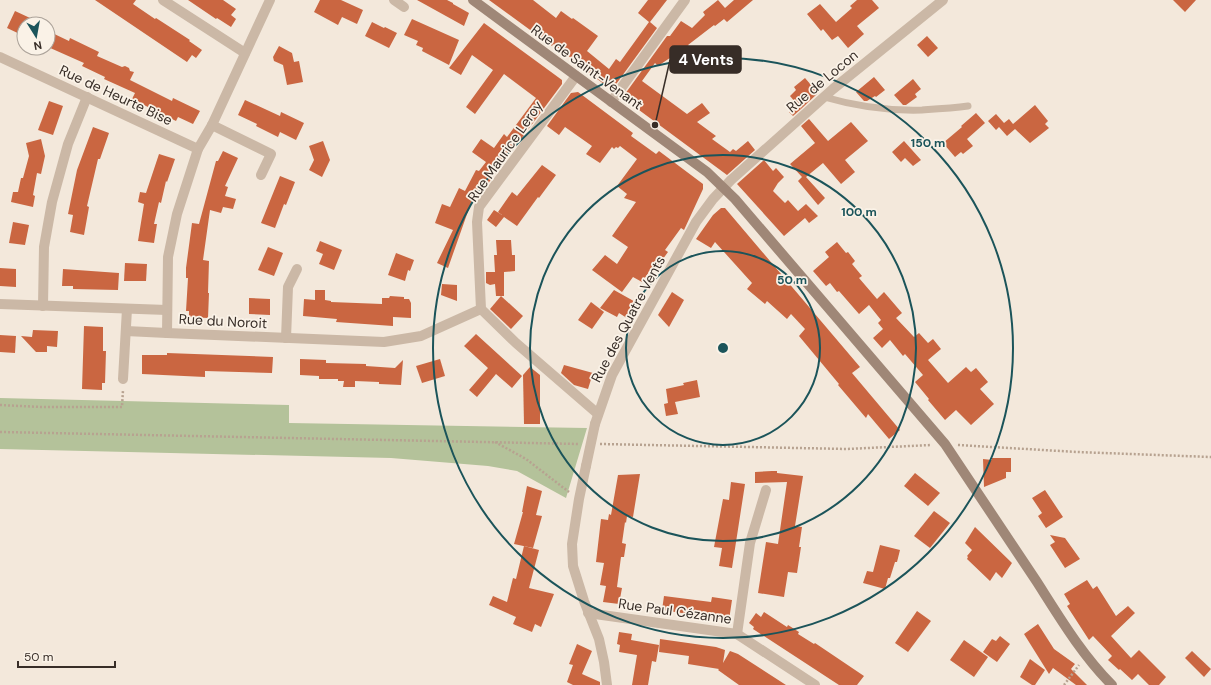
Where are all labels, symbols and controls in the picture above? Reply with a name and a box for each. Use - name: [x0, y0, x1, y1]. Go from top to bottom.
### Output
- north arrow: [16, 16, 56, 56]
- street label: Rue de Saint-Venant: [528, 20, 646, 114]
- text: N: [33, 38, 43, 53]
- callout: 4 Vents: [670, 46, 741, 73]
- street label: Rue de Locon: [782, 46, 862, 116]
- text: 4 Vents: [678, 50, 734, 70]
- street label: Rue de Heurte Bise: [57, 61, 176, 129]
- street label: Rue Maurice Leroy: [463, 97, 547, 205]
- text: 150 m: [911, 135, 945, 151]
- text: 100 m: [841, 204, 877, 220]
- street label: Rue des Quatre Vents: [587, 253, 669, 385]
- text: 50 m: [777, 272, 807, 288]
- street label: Rue du Noroit: [178, 310, 268, 332]
- centre of rings: [716, 341, 730, 355]
- street label: Rue Paul Cézanne: [617, 594, 733, 628]
- scale bar: [18, 643, 115, 669]
- text: 50 m: [24, 649, 53, 665]

